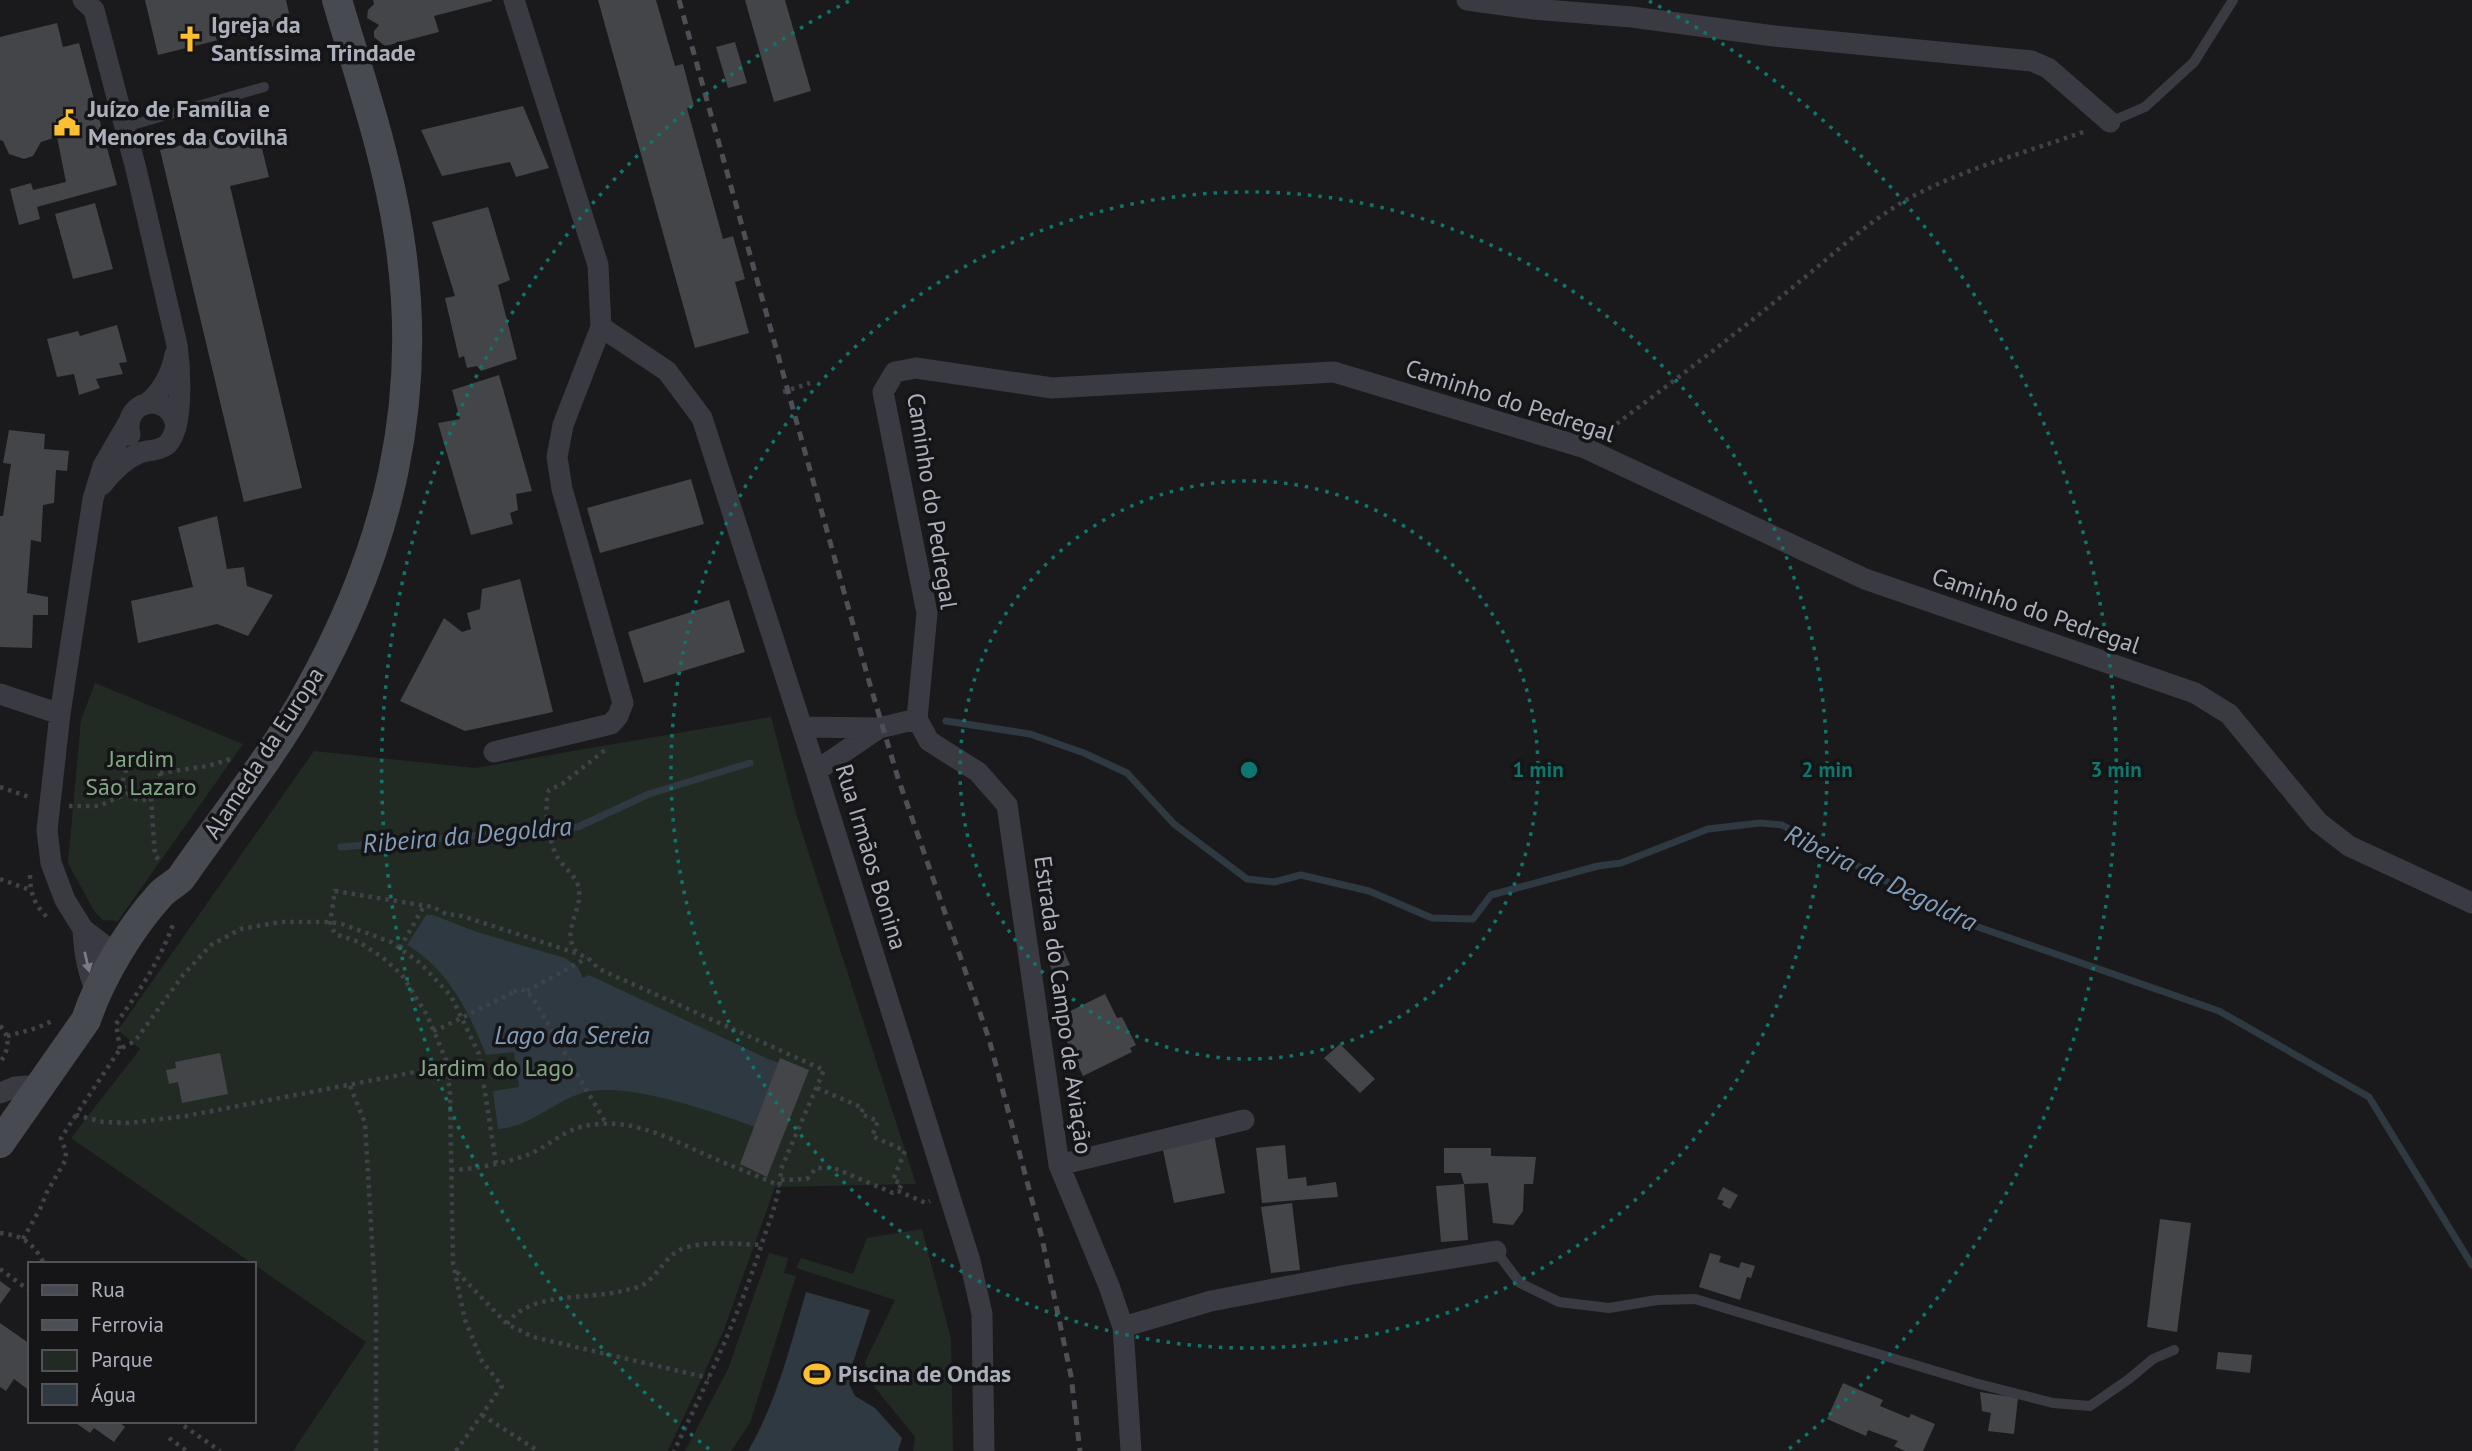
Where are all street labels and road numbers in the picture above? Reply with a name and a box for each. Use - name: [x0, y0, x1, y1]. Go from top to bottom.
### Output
- street label: Caminho do Pedregal: [1402, 352, 1619, 449]
- street label: Caminho do Pedregal: [900, 391, 965, 611]
- street label: Caminho do Pedregal: [1928, 560, 2144, 661]
- street label: Alameda da Europa: [196, 661, 331, 845]
- street label: Rua Irmãos Bonina: [828, 760, 914, 954]
- street label: Estrada do Campo de Aviação: [1027, 854, 1100, 1156]

